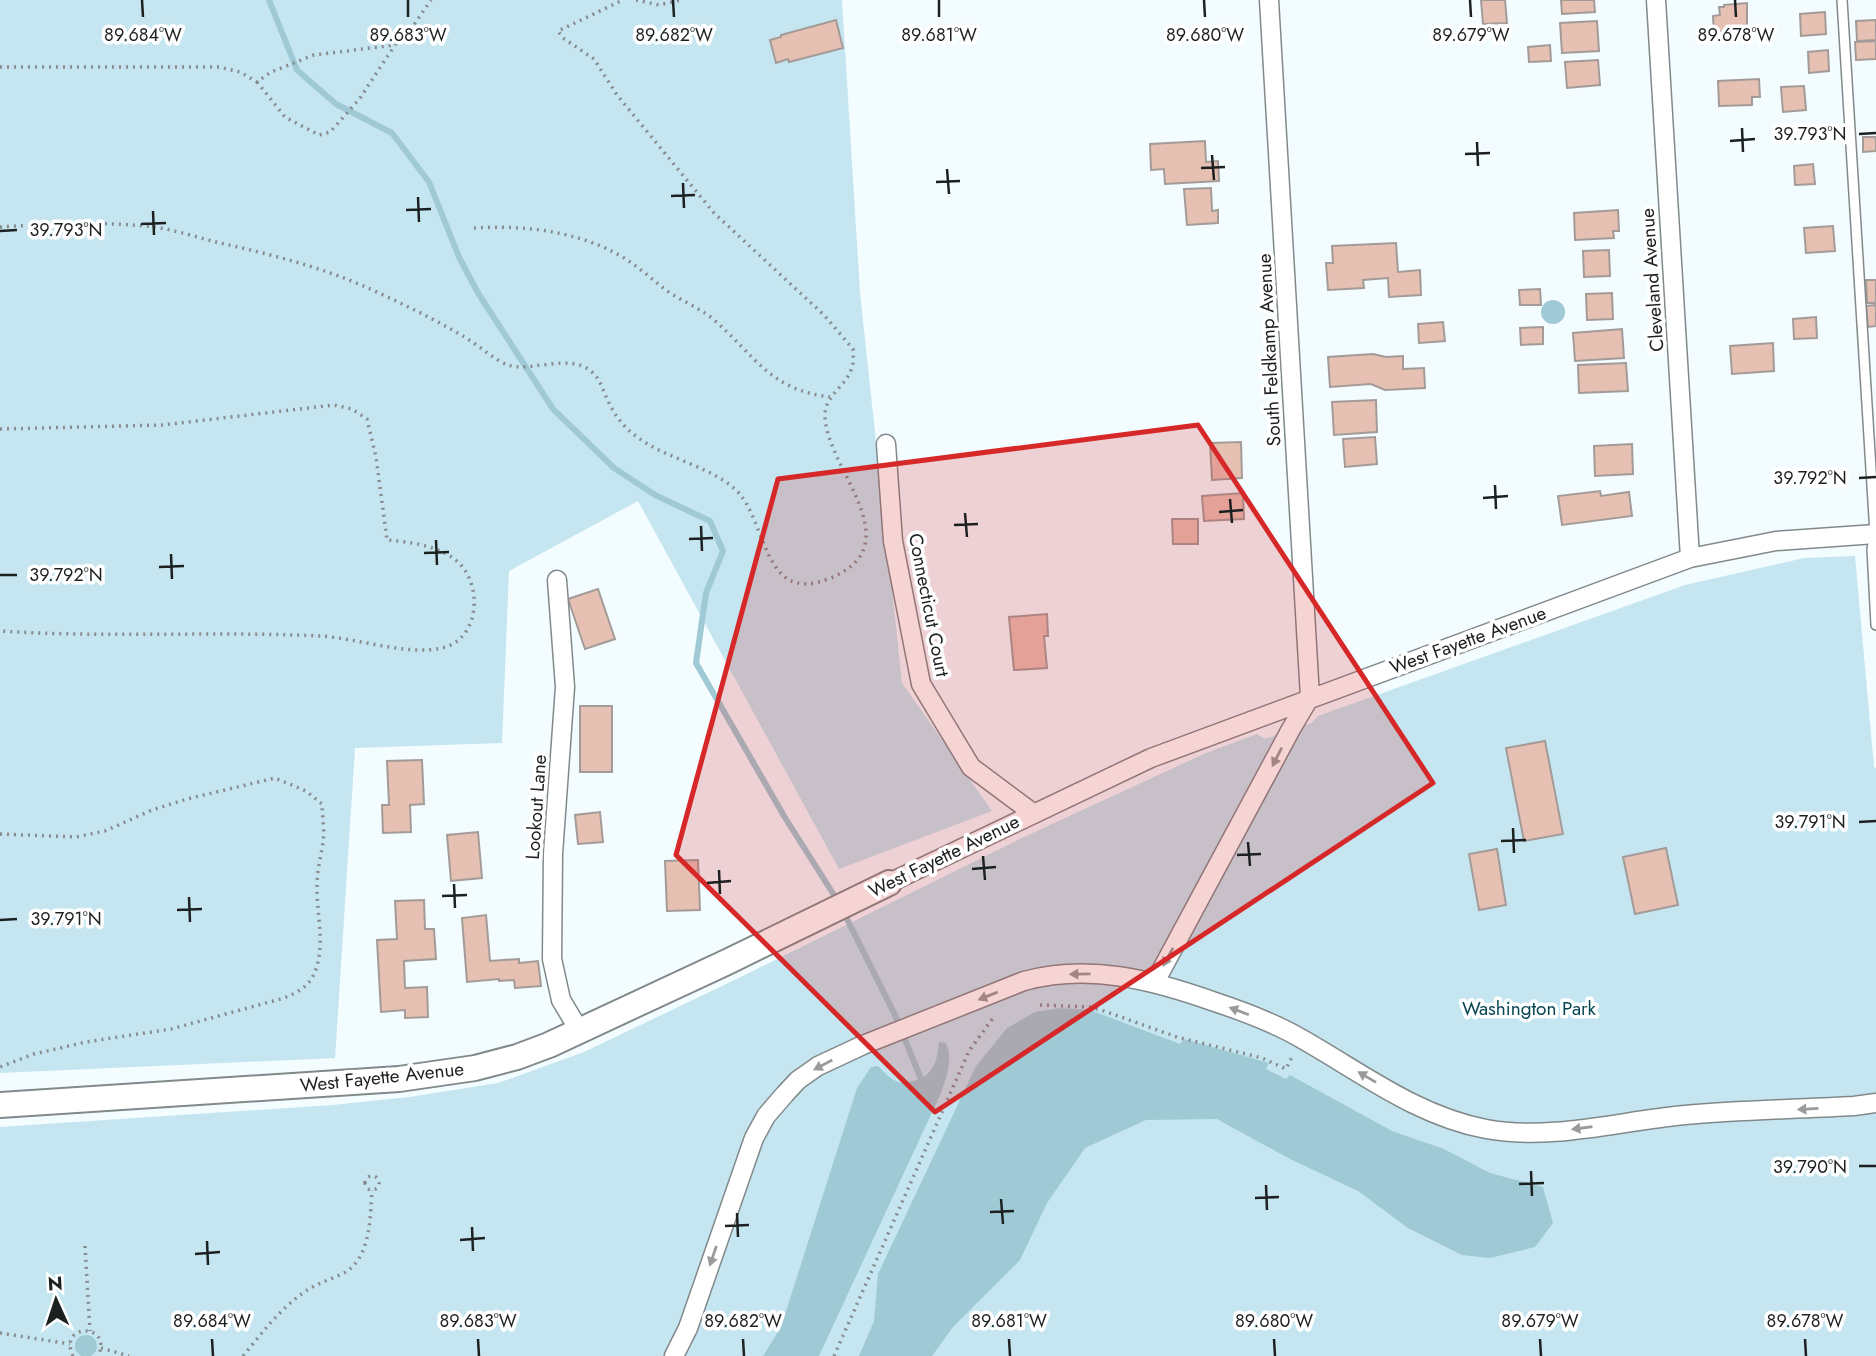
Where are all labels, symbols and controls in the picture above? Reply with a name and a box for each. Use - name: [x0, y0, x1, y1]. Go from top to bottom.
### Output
- text: 89.684°W: [104, 22, 182, 48]
- text: 89.683°W: [369, 22, 447, 48]
- text: 89.682°W: [635, 22, 713, 48]
- text: 89.681°W: [901, 22, 977, 48]
- text: 89.680°W: [1166, 22, 1244, 48]
- text: 89.679°W: [1432, 22, 1510, 48]
- text: 89.678°W: [1698, 22, 1775, 48]
- text: 39.793°N: [1774, 121, 1846, 147]
- street label: Cleveland Avenue: [1633, 207, 1670, 353]
- text: 39.793°N: [30, 217, 102, 243]
- street label: South Feldkamp Avenue: [1250, 253, 1288, 447]
- text: 39.792°N: [1773, 465, 1847, 491]
- street label: Connecticut Court: [902, 531, 956, 679]
- text: 39.792°N: [29, 562, 103, 588]
- street label: West Fayette Avenue: [1386, 599, 1550, 681]
- one-way arrow: [1271, 747, 1282, 767]
- street label: Lookout Lane: [519, 753, 553, 861]
- street label: West Fayette Avenue: [864, 808, 1024, 904]
- text: 39.791°N: [1774, 809, 1846, 835]
- text: 39.791°N: [30, 906, 102, 932]
- one-way arrow: [1163, 947, 1174, 967]
- one-way arrow: [1069, 968, 1091, 980]
- one-way arrow: [978, 990, 999, 1001]
- park label: Washington Park: [1462, 995, 1597, 1022]
- one-way arrow: [1228, 1005, 1249, 1016]
- street label: West Fayette Avenue: [299, 1055, 465, 1099]
- one-way arrow: [813, 1059, 833, 1071]
- one-way arrow: [1357, 1071, 1376, 1083]
- one-way arrow: [1797, 1103, 1819, 1114]
- one-way arrow: [1570, 1123, 1592, 1134]
- text: 39.790°N: [1773, 1154, 1847, 1180]
- one-way arrow: [707, 1246, 718, 1267]
- north arrow: [21, 1265, 91, 1335]
- text: N: [47, 1270, 63, 1297]
- text: 89.684°W: [173, 1308, 251, 1334]
- text: 89.683°W: [439, 1308, 517, 1334]
- text: 89.682°W: [704, 1308, 782, 1334]
- text: 89.681°W: [971, 1308, 1047, 1334]
- text: 89.680°W: [1235, 1308, 1313, 1334]
- text: 89.679°W: [1501, 1308, 1579, 1334]
- text: 89.678°W: [1767, 1308, 1844, 1334]

